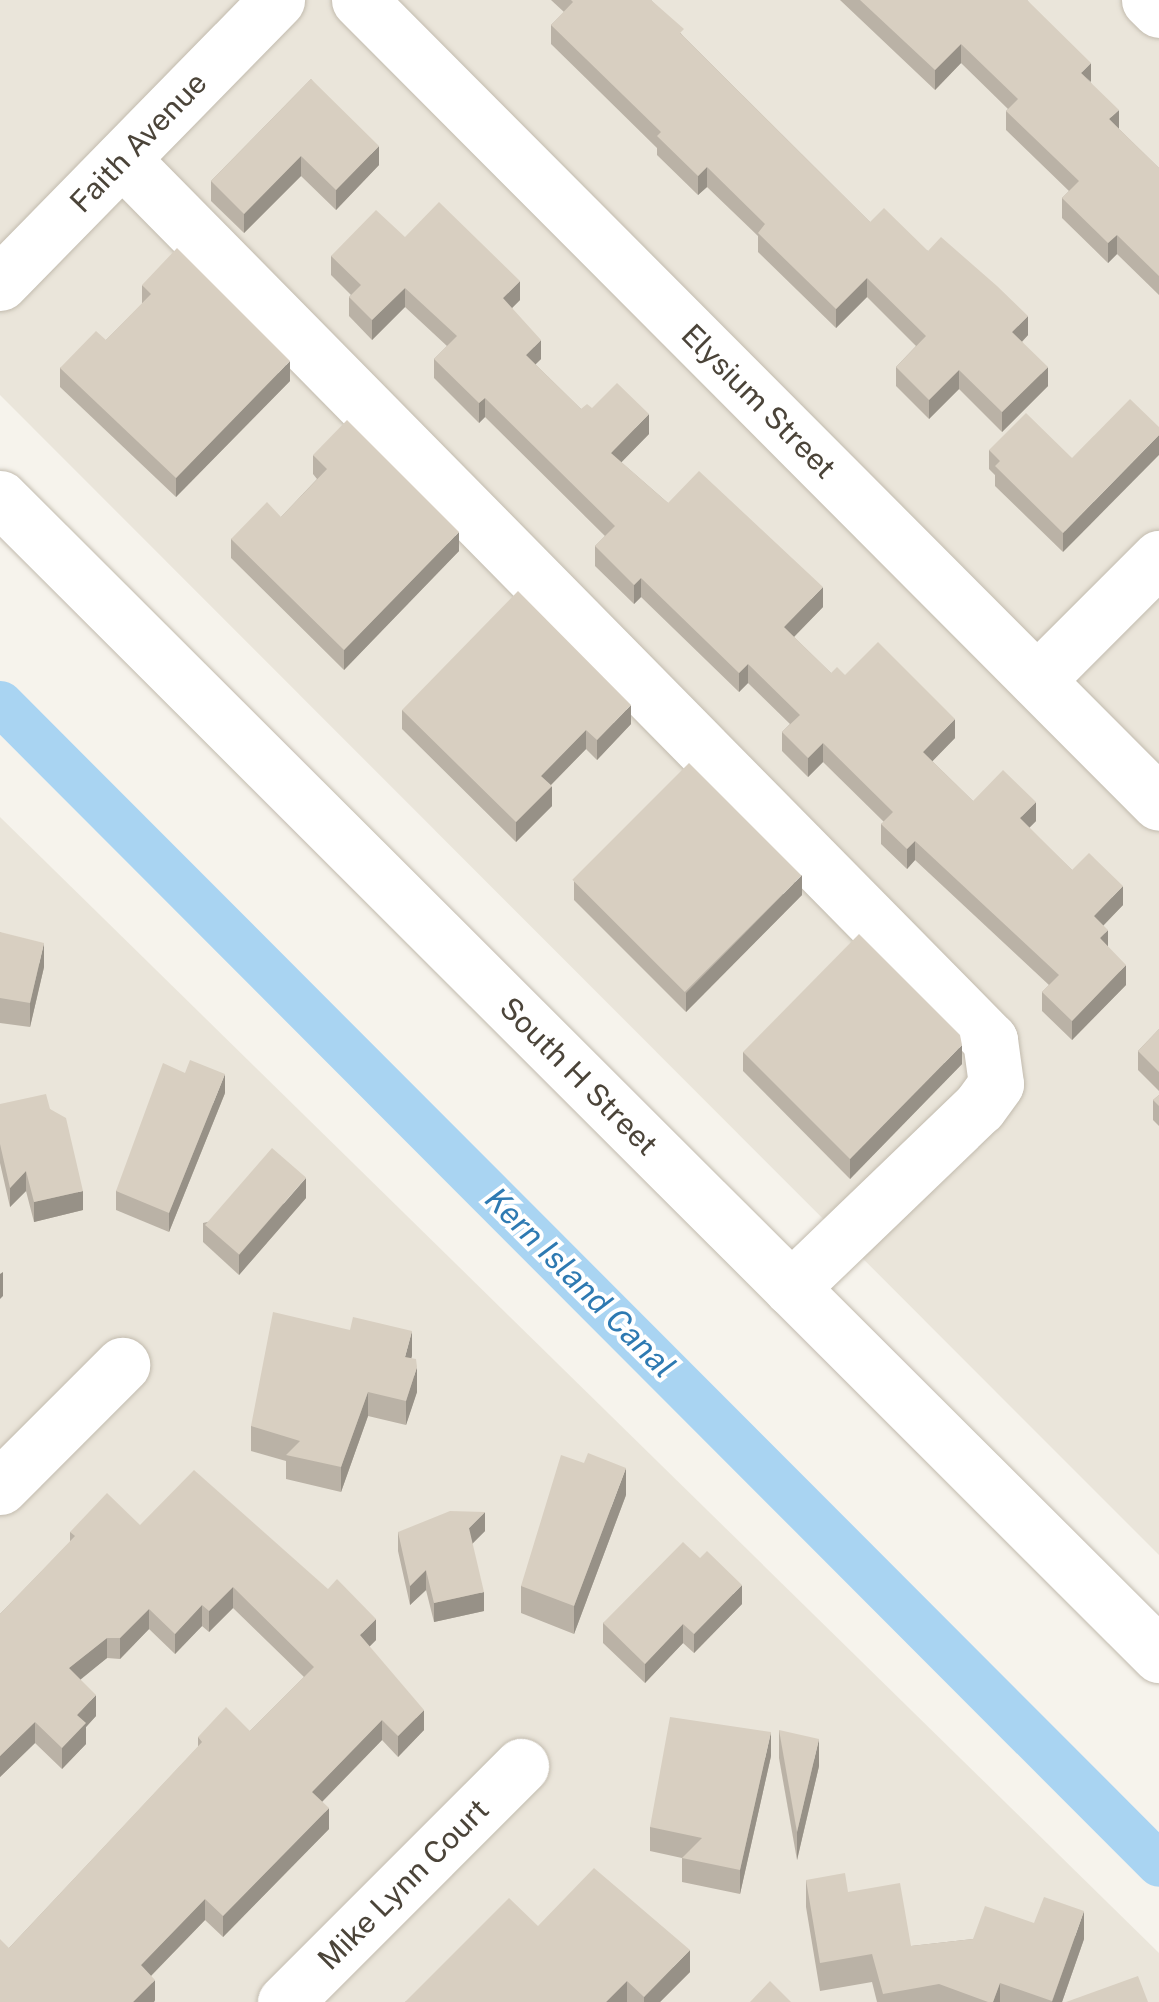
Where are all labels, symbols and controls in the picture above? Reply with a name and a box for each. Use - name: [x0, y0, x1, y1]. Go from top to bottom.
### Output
- street label: Faith Avenue: [62, 64, 214, 220]
- street label: Elysium Street: [674, 316, 844, 486]
- street label: South H Street: [493, 990, 665, 1162]
- water label: Kern Island Canal: [477, 1180, 683, 1386]
- street label: Mike Lynn Court: [310, 1791, 496, 1977]

